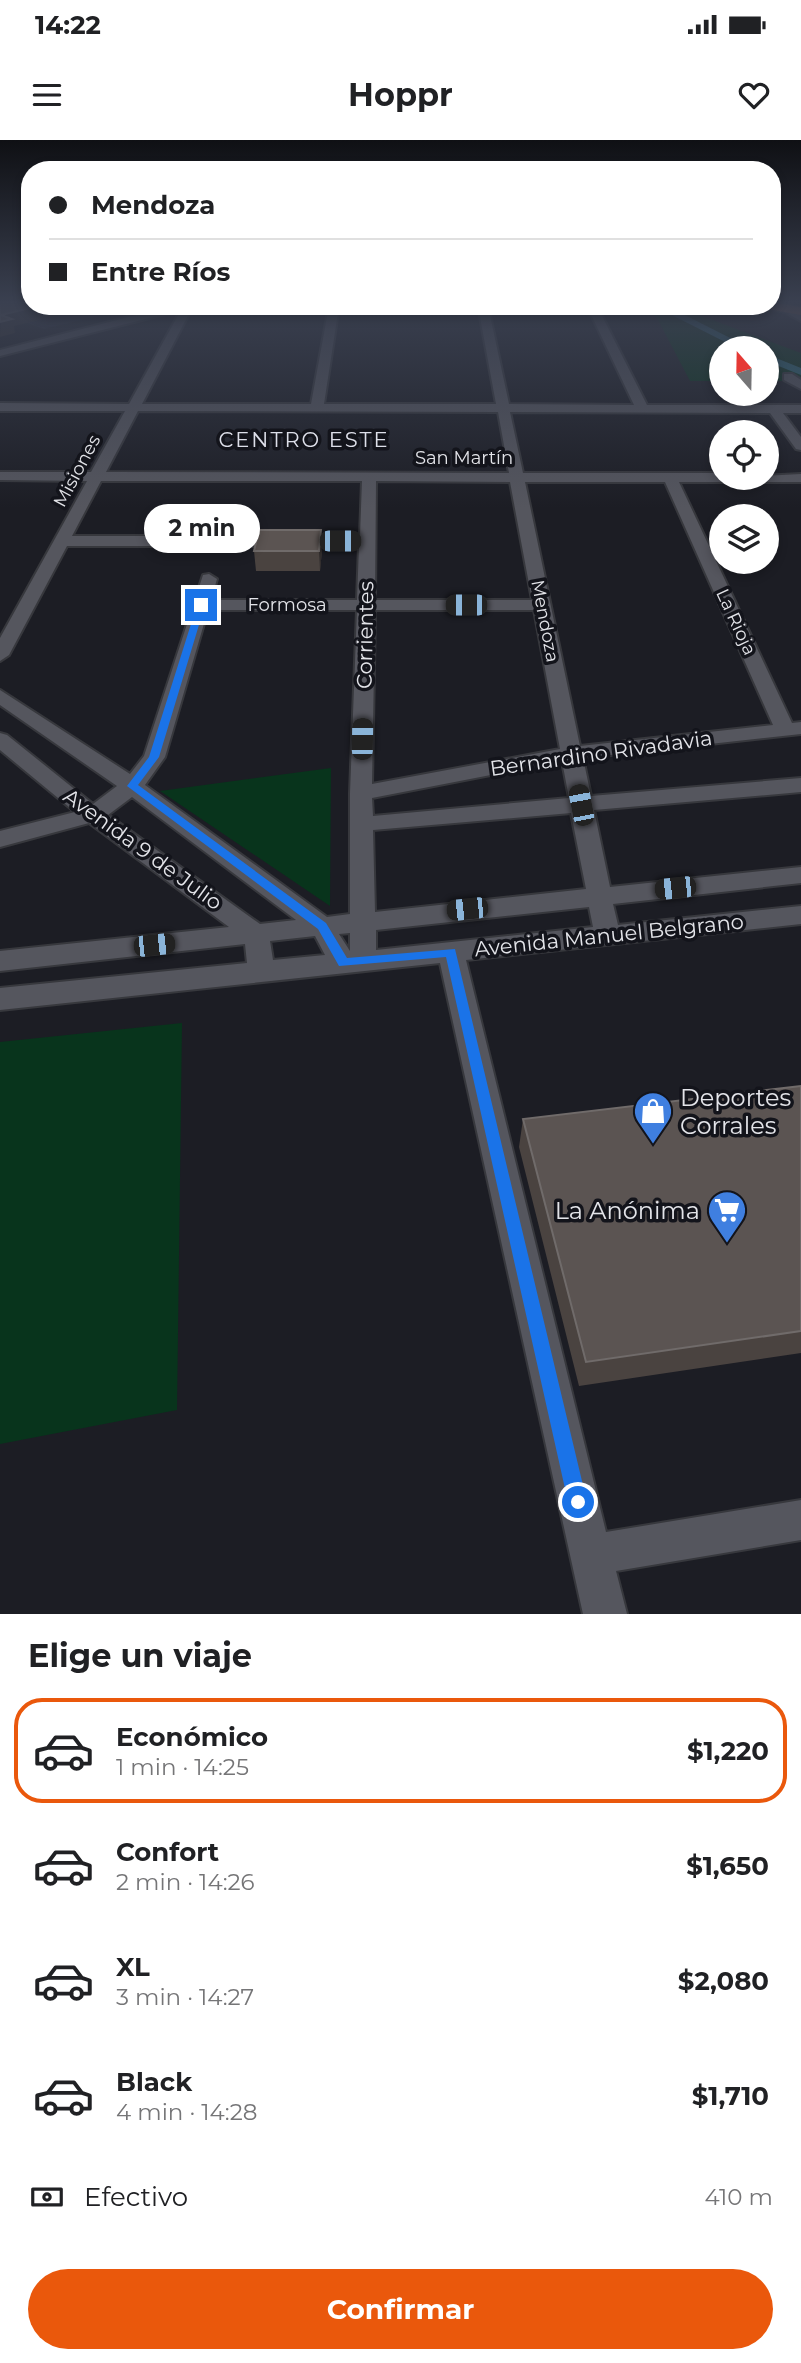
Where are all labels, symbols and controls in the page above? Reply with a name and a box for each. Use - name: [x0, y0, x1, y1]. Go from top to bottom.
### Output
- text: 14:22: [35, 9, 101, 41]
- text: Hoppr: [348, 75, 453, 114]
- icon: menu: [28, 76, 66, 114]
- icon: heart: [735, 76, 773, 114]
- text: Mendoza: [91, 189, 215, 221]
- text: Entre Ríos: [91, 256, 230, 288]
- north arrow: [709, 336, 779, 406]
- map controls: [709, 336, 779, 574]
- button: locate: [709, 420, 779, 490]
- district label: CENTRO ESTE: [218, 427, 390, 452]
- street label: Misiones: [49, 431, 105, 511]
- street label: San Martín: [415, 447, 513, 469]
- callout: 2 min: [143, 504, 259, 552]
- button: layers: [709, 504, 779, 574]
- text: 2 min: [168, 514, 236, 542]
- car: [320, 531, 362, 552]
- street label: Mendoza: [526, 578, 564, 664]
- street label: Corrientes: [352, 581, 378, 689]
- street label: La Rioja: [711, 585, 761, 659]
- route end: [185, 589, 217, 621]
- street label: Formosa: [247, 594, 327, 616]
- car: [446, 595, 488, 616]
- car: [352, 718, 373, 760]
- street label: Bernardino Rivadavia: [488, 725, 714, 781]
- car: [567, 782, 596, 828]
- street label: Avenida 9 de Julio: [59, 783, 227, 915]
- car: [654, 875, 697, 901]
- car: [446, 896, 489, 922]
- street label: Avenida Manuel Belgrano: [473, 908, 745, 962]
- car: [133, 932, 176, 958]
- place label: Deportes Corrales: [680, 1083, 791, 1140]
- shop icon: Deportes Corrales: [632, 1090, 674, 1145]
- supermarket icon: La Anónima: [706, 1189, 748, 1244]
- place label: La Anónima: [555, 1196, 700, 1225]
- route start: [562, 1486, 594, 1518]
- text: Elige un viaje: [28, 1636, 252, 1675]
- icon: car: [32, 1719, 95, 1782]
- text: Económico: [116, 1721, 268, 1753]
- text: $1,220: [687, 1735, 769, 1767]
- text: 1 min · 14:25: [116, 1753, 249, 1781]
- icon: car: [32, 1834, 95, 1897]
- text: Confort: [116, 1836, 219, 1868]
- text: $1,650: [686, 1850, 769, 1882]
- text: 2 min · 14:26: [116, 1868, 255, 1896]
- icon: car: [32, 1949, 95, 2012]
- text: XL: [116, 1951, 150, 1983]
- text: $2,080: [678, 1965, 769, 1997]
- text: 3 min · 14:27: [116, 1983, 254, 2011]
- icon: car: [32, 2064, 95, 2127]
- text: Black: [116, 2066, 192, 2098]
- text: $1,710: [692, 2080, 769, 2112]
- text: 4 min · 14:28: [116, 2098, 257, 2126]
- icon: cash: [28, 2178, 66, 2216]
- text: Efectivo: [84, 2181, 188, 2213]
- text: 410 m: [704, 2183, 773, 2211]
- button: Confirmar: [28, 2269, 773, 2349]

